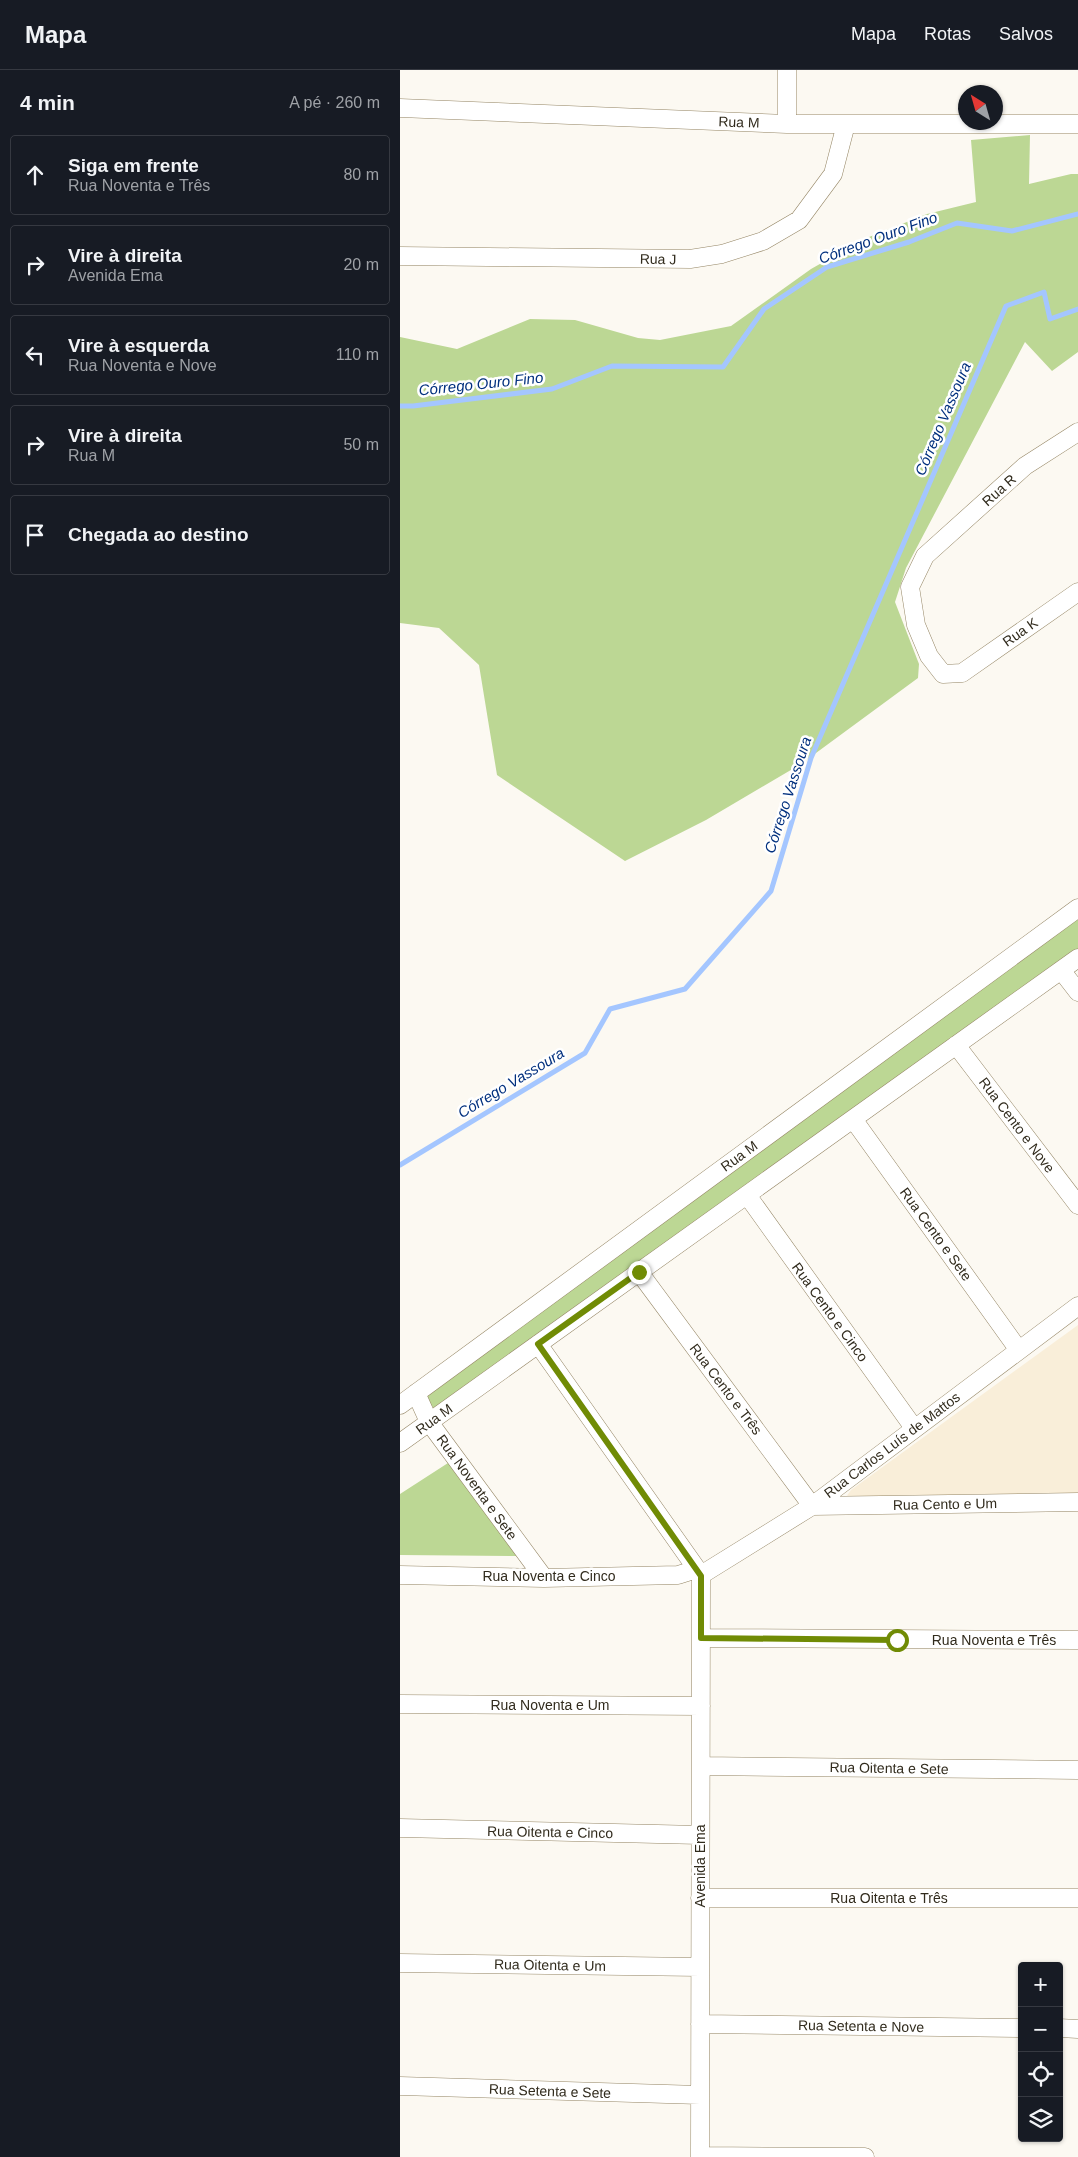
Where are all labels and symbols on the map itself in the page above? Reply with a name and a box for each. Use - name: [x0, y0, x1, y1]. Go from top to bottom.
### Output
- north arrow: [958, 85, 1003, 130]
- street label: Rua M: [718, 113, 760, 131]
- water label: Córrego Ouro Fino: [816, 208, 939, 267]
- street label: Rua J: [640, 251, 676, 267]
- water label: Córrego Vassoura: [911, 360, 974, 478]
- water label: Córrego Ouro Fino: [418, 369, 544, 398]
- street label: Rua R: [979, 471, 1019, 509]
- street label: Rua K: [999, 614, 1041, 650]
- water label: Córrego Vassoura: [761, 735, 814, 855]
- water label: Córrego Vassoura: [454, 1044, 567, 1121]
- street label: Rua Cento e Nove: [976, 1074, 1058, 1176]
- street label: Rua M: [718, 1137, 760, 1175]
- street label: Rua Cento e Sete: [897, 1184, 975, 1284]
- street label: Rua Cento e Cinco: [789, 1259, 871, 1365]
- route end: [628, 1261, 651, 1284]
- street label: Rua Cento e Três: [687, 1340, 765, 1438]
- street label: Rua Carlos Luís de Mattos: [821, 1389, 963, 1501]
- street label: Rua M: [413, 1400, 455, 1438]
- street label: Rua Noventa e Sete: [433, 1431, 521, 1543]
- street label: Rua Cento e Um: [893, 1495, 997, 1513]
- street label: Rua Noventa e Cinco: [482, 1568, 616, 1584]
- route start: [886, 1629, 909, 1652]
- street label: Rua Noventa e Três: [932, 1632, 1056, 1648]
- street label: Rua Noventa e Um: [490, 1697, 610, 1713]
- street label: Rua Oitenta e Sete: [829, 1759, 949, 1777]
- street label: Rua Oitenta e Cinco: [487, 1823, 613, 1841]
- street label: Avenida Ema: [692, 1824, 708, 1908]
- street label: Rua Oitenta e Três: [830, 1890, 948, 1906]
- street label: Rua Oitenta e Um: [494, 1956, 606, 1974]
- street label: Rua Setenta e Nove: [798, 2017, 924, 2035]
- street label: Rua Setenta e Sete: [489, 2081, 612, 2101]

